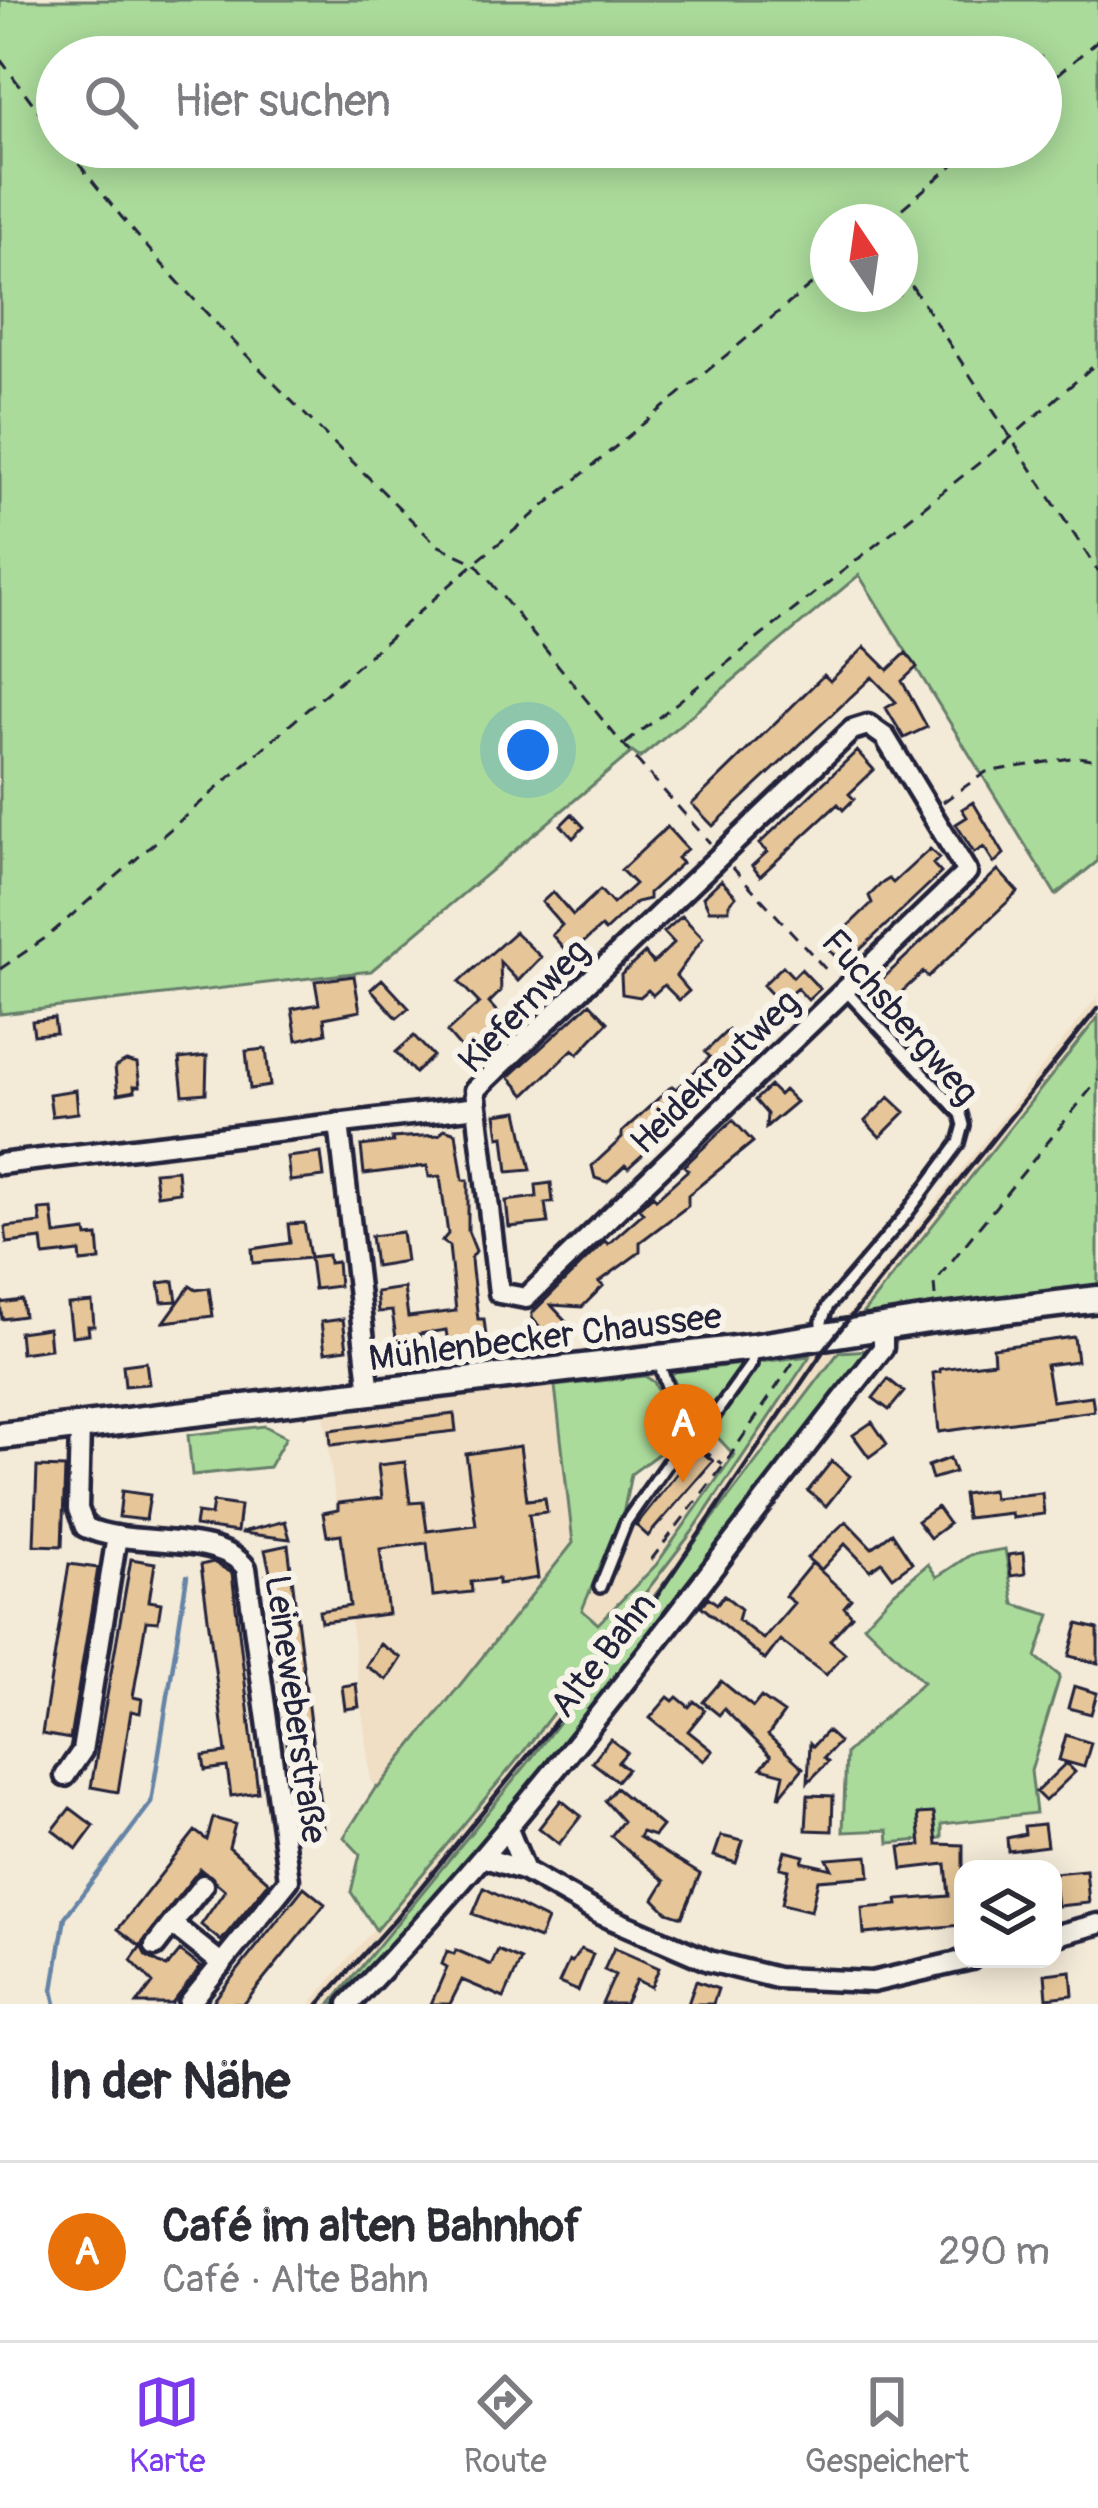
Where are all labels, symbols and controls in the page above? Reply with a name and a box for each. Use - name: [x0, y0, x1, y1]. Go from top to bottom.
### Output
- search box: [36, 36, 1062, 168]
- icon: search: [78, 69, 144, 135]
- text: Hier suchen: [174, 74, 391, 130]
- north arrow: [810, 204, 918, 312]
- your location: [498, 720, 558, 780]
- street label: Fuchsbergweg: [812, 920, 988, 1114]
- street label: Kiefernweg: [449, 929, 599, 1083]
- street label: Heidekrautweg: [621, 980, 809, 1164]
- street label: Mühlenbecker Chaussee: [366, 1293, 725, 1381]
- pin: A: [644, 1384, 722, 1483]
- street label: Leineweberstraße: [254, 1572, 337, 1846]
- street label: Alte Bahn: [540, 1583, 666, 1726]
- map controls: [954, 1860, 1062, 1968]
- button: layers: [954, 1860, 1062, 1968]
- text: In der Nähe: [48, 2050, 290, 2114]
- text: Café im alten Bahnhof: [162, 2199, 582, 2255]
- text: A: [74, 2227, 100, 2276]
- text: 290 m: [938, 2227, 1050, 2276]
- text: Café · Alte Bahn: [162, 2255, 429, 2304]
- tab: Karte: [129, 2369, 206, 2482]
- tab: Route: [464, 2369, 547, 2482]
- tab: Gespeichert: [805, 2369, 969, 2482]

